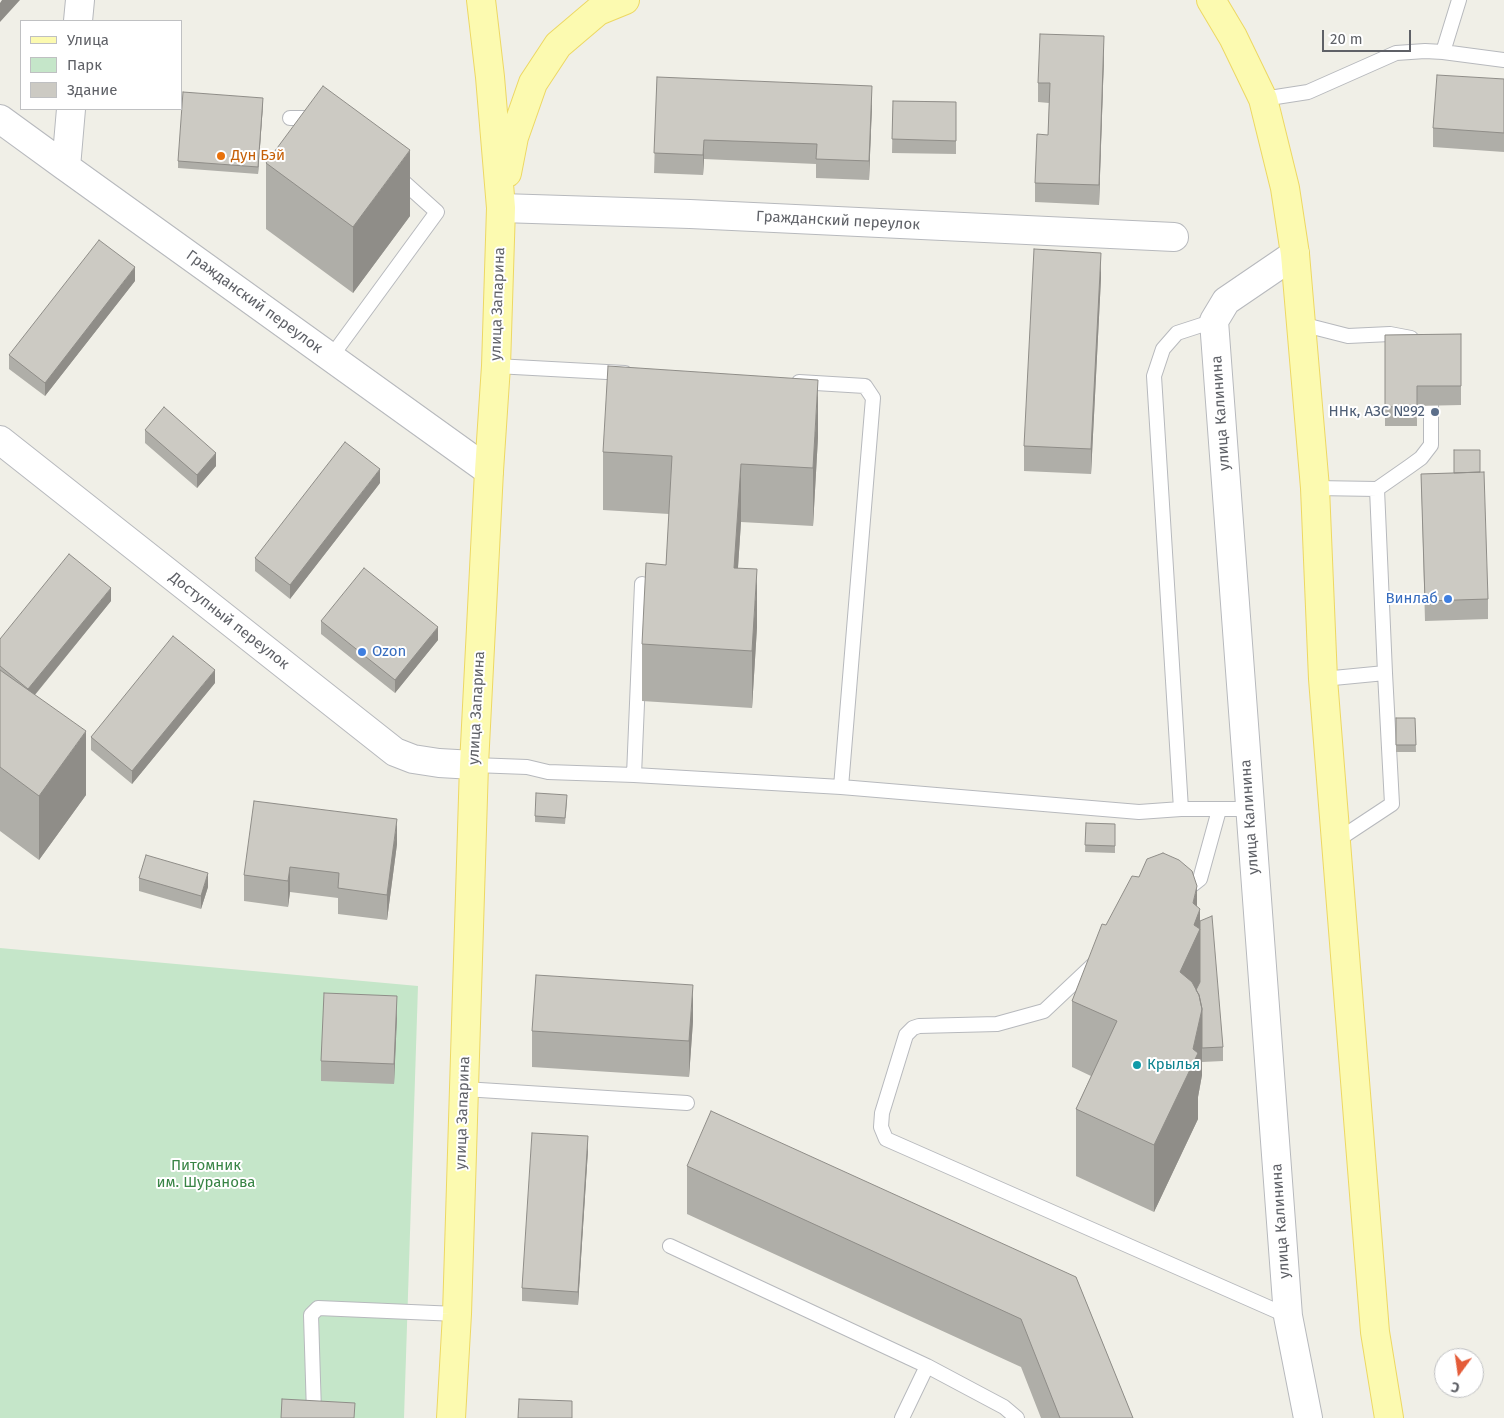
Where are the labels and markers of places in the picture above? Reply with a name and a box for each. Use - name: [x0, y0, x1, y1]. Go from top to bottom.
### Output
- place label: Дун Бэй: [231, 147, 285, 165]
- marker: Дун Бэй: [215, 150, 227, 162]
- place label: ННк, АЗС №92: [1329, 403, 1425, 421]
- marker: ННк, АЗС №92: [1429, 406, 1441, 418]
- place label: Винлаб: [1386, 590, 1438, 608]
- marker: Винлаб: [1442, 593, 1454, 605]
- place label: Ozon: [372, 643, 406, 661]
- marker: Ozon: [356, 646, 368, 658]
- place label: Крылья: [1147, 1056, 1200, 1074]
- marker: Крылья: [1131, 1059, 1143, 1071]

